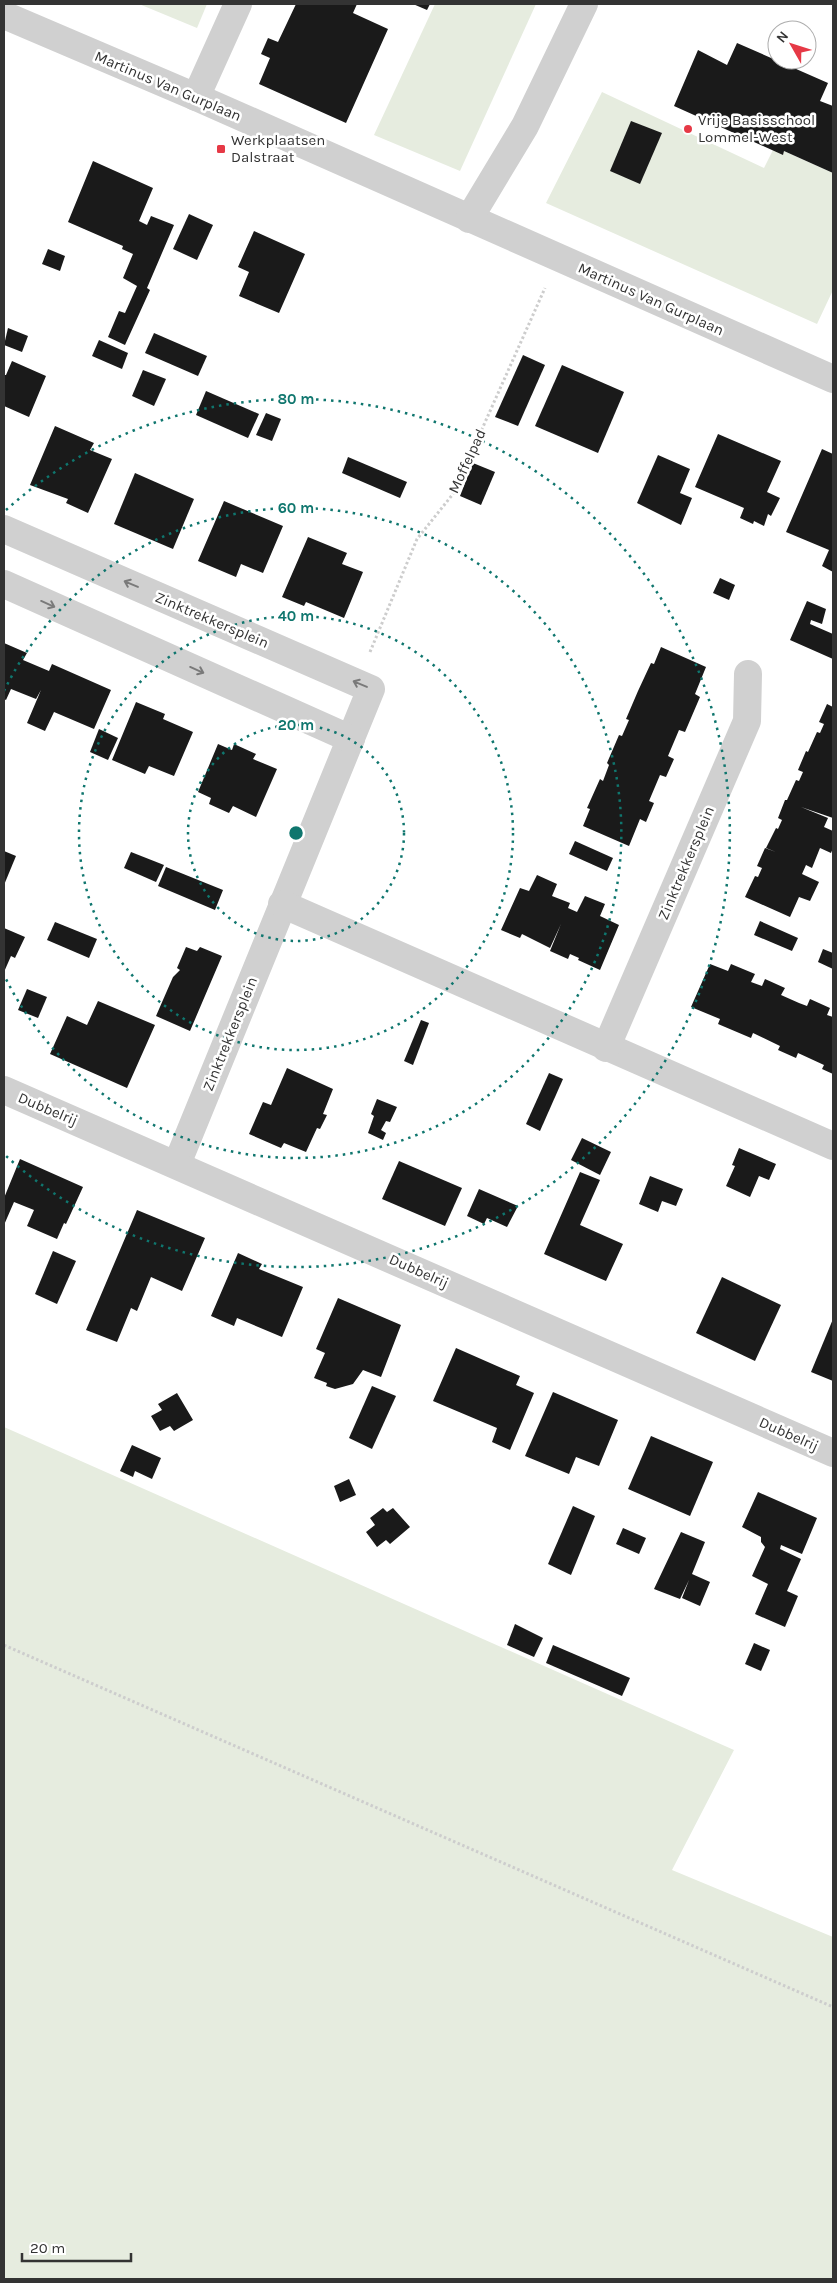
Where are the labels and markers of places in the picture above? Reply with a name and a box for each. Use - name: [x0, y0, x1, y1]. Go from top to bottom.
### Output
- place label: Vrije Basisschool Lommel-West: [698, 111, 815, 146]
- marker: Vrije Basisschool Lommel-West: [682, 123, 694, 135]
- place label: Werkplaatsen Dalstraat: [231, 131, 325, 166]
- marker: Werkplaatsen Dalstraat: [215, 143, 227, 155]
- centre of rings: [287, 824, 305, 842]

